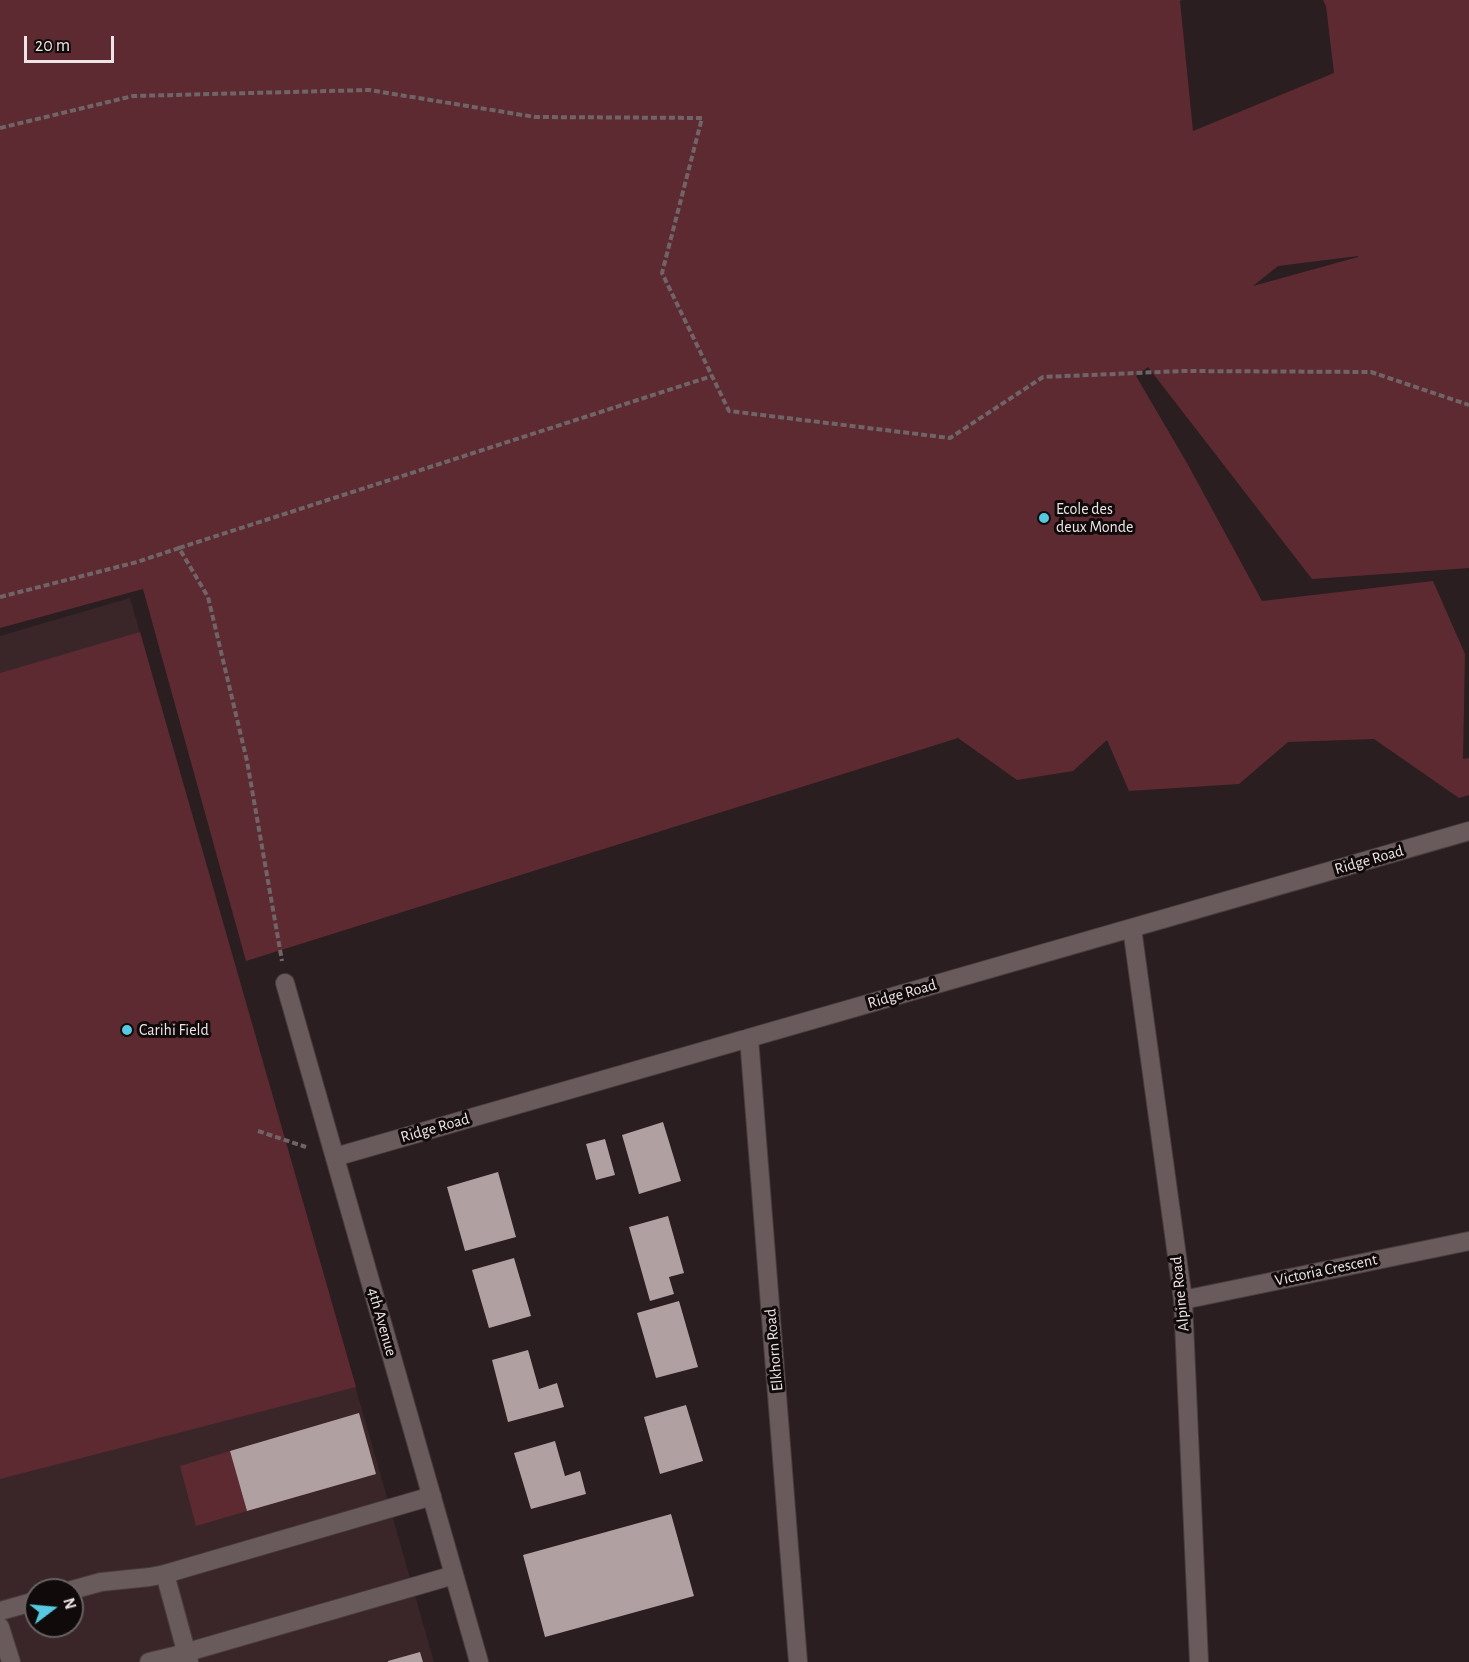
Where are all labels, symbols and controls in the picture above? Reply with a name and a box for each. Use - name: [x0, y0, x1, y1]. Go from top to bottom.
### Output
- scale bar: [27, 24, 117, 62]
- text: 20 m: [35, 37, 70, 55]
- place label: Ecole des deux Monde: [1056, 499, 1133, 537]
- marker: Ecole des deux Monde: [1037, 511, 1051, 525]
- street label: Ridge Road: [1332, 841, 1406, 879]
- street label: Ridge Road: [865, 975, 939, 1013]
- place label: Carihi Field: [139, 1020, 209, 1040]
- marker: Carihi Field: [120, 1023, 134, 1037]
- street label: Ridge Road: [398, 1109, 472, 1147]
- street label: Victoria Crescent: [1273, 1250, 1379, 1290]
- street label: Alpine Road: [1167, 1256, 1193, 1332]
- street label: 4th Avenue: [363, 1286, 401, 1358]
- street label: Elkhorn Road: [761, 1308, 787, 1392]
- north arrow: [24, 1578, 84, 1638]
- text: N: [60, 1596, 79, 1611]

